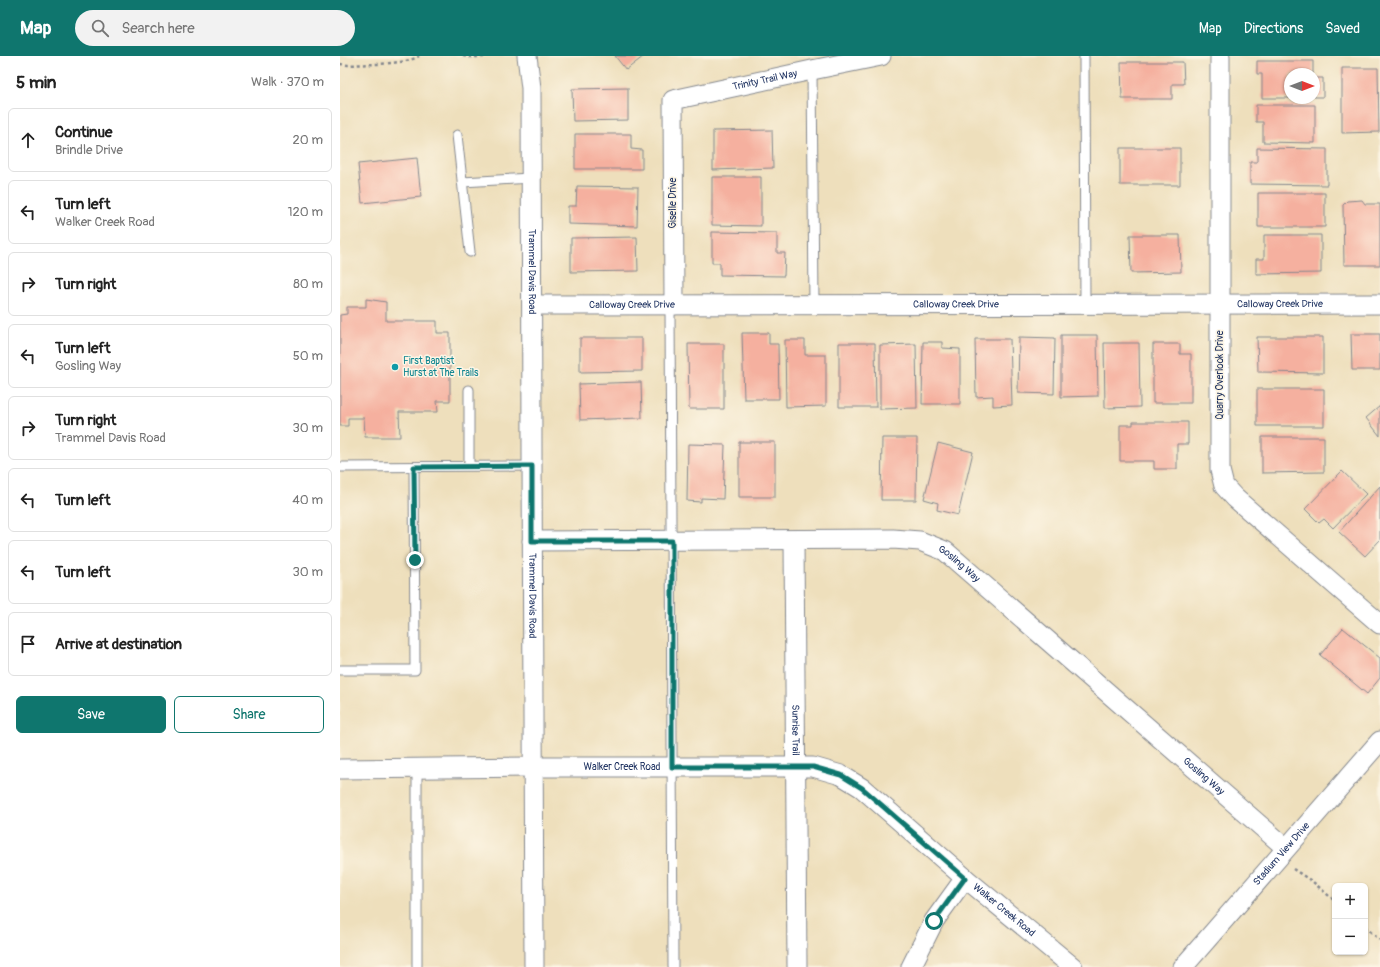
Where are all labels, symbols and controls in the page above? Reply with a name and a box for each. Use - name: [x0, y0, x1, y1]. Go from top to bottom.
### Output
- search box: [75, 10, 355, 46]
- text: Map: [20, 16, 51, 40]
- icon: search: [89, 17, 111, 39]
- text: Search here: [121, 19, 195, 38]
- text: Map: [1199, 20, 1222, 37]
- text: Directions: [1244, 20, 1303, 37]
- text: Saved: [1325, 20, 1360, 37]
- street label: Trinity Trail Way: [731, 67, 799, 93]
- north arrow: [1284, 68, 1320, 104]
- text: 5 min: [16, 72, 56, 93]
- text: Walk · 370 m: [251, 74, 324, 90]
- text: Continue: [55, 123, 113, 142]
- icon: ahead: [17, 129, 39, 151]
- text: 20 m: [292, 132, 323, 148]
- text: Brindle Drive: [55, 142, 123, 158]
- street label: Giselle Drive: [667, 177, 679, 229]
- text: Turn left: [55, 195, 111, 214]
- icon: left: [17, 201, 39, 223]
- text: 120 m: [287, 204, 323, 220]
- text: Walker Creek Road: [55, 214, 155, 230]
- street label: Trammel Davis Road: [526, 229, 538, 315]
- icon: right: [17, 273, 39, 295]
- text: Turn right: [55, 275, 116, 294]
- text: 80 m: [293, 276, 323, 292]
- street label: Calloway Creek Drive: [913, 298, 999, 311]
- street label: Calloway Creek Drive: [1237, 298, 1323, 310]
- street label: Calloway Creek Drive: [589, 299, 675, 311]
- street label: Quarry Overlook Drive: [1214, 330, 1226, 420]
- text: Turn left: [55, 339, 111, 358]
- icon: left: [17, 345, 39, 367]
- text: 50 m: [293, 348, 323, 364]
- place label: First Baptist Hurst at The Trails: [403, 355, 479, 379]
- text: Gosling Way: [55, 358, 121, 374]
- marker: First Baptist Hurst at The Trails: [390, 362, 400, 372]
- text: Turn right: [55, 411, 116, 430]
- icon: right: [17, 417, 39, 439]
- text: 30 m: [293, 420, 323, 436]
- text: Trammel Davis Road: [55, 430, 166, 446]
- icon: left: [17, 489, 39, 511]
- text: Turn left: [55, 491, 111, 510]
- text: 40 m: [292, 492, 323, 508]
- street label: Gosling Way: [937, 543, 983, 585]
- route end: [406, 551, 424, 569]
- street label: Trammel Davis Road: [526, 553, 538, 639]
- icon: left: [17, 561, 39, 583]
- text: Turn left: [55, 563, 111, 582]
- text: 30 m: [293, 564, 323, 580]
- icon: arrive: [17, 633, 39, 655]
- text: Arrive at destination: [55, 635, 182, 654]
- button: Save: [16, 696, 166, 733]
- button: Share: [174, 696, 324, 733]
- street label: Sunrise Trail: [789, 704, 802, 756]
- street label: Gosling Way: [1180, 755, 1227, 798]
- street label: Walker Creek Road: [584, 761, 661, 773]
- street label: Stadium View Drive: [1251, 820, 1312, 888]
- street label: Walker Creek Road: [970, 881, 1037, 939]
- map controls: [1332, 883, 1368, 955]
- button: +: [1332, 883, 1368, 919]
- route start: [925, 912, 943, 930]
- button: −: [1332, 919, 1368, 955]

